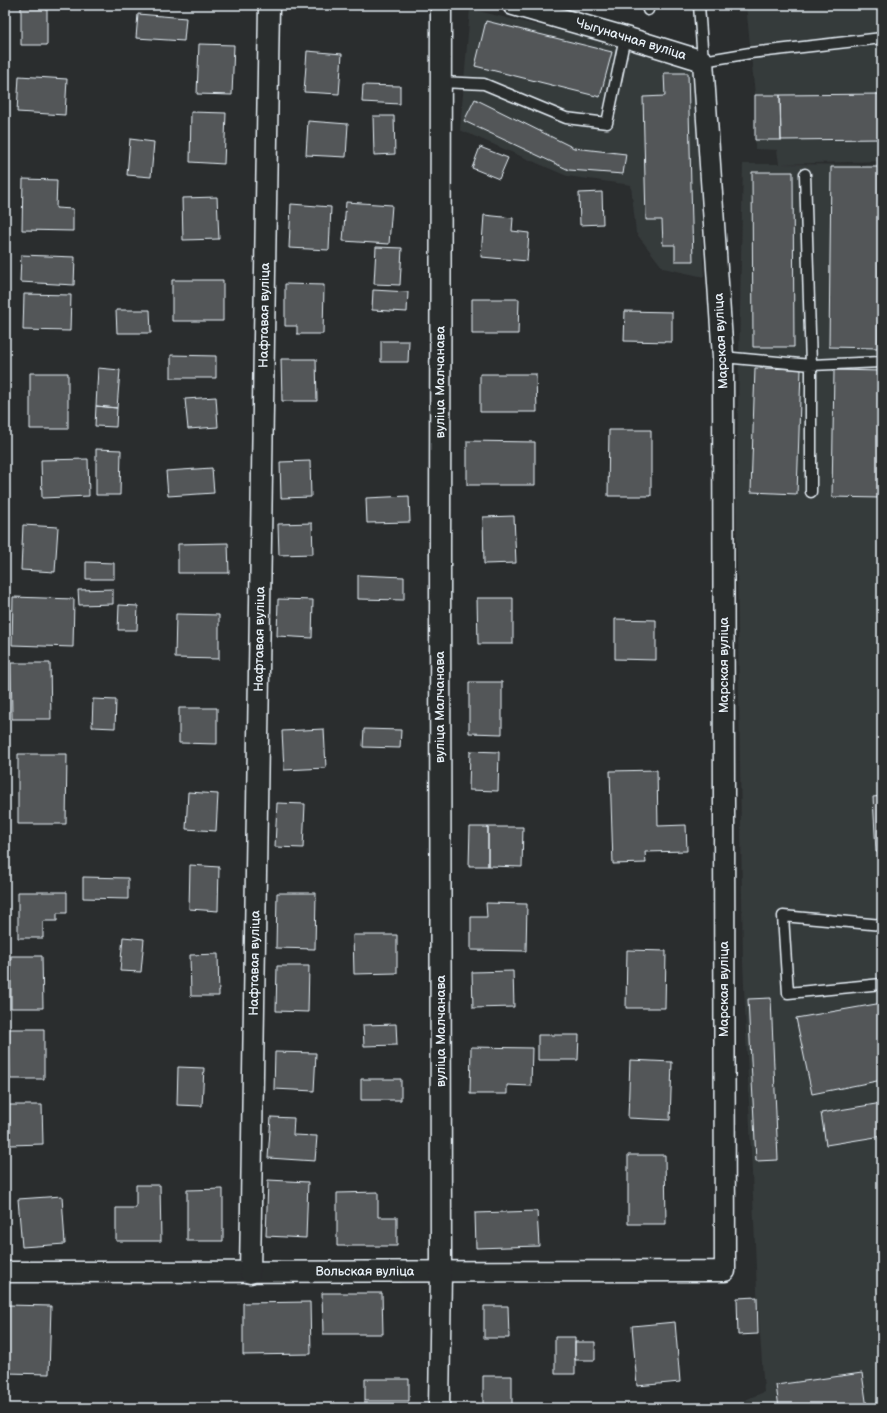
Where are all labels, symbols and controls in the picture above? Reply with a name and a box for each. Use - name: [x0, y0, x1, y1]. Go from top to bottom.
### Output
- street label: Чыгуначная вуліца: [574, 14, 689, 64]
- street label: Нафтавая вуліца: [256, 262, 273, 368]
- street label: Марская вуліца: [710, 292, 732, 389]
- street label: вуліца Малчанава: [432, 326, 448, 438]
- street label: Нафтавая вуліца: [251, 586, 268, 692]
- street label: Марская вуліца: [716, 617, 732, 713]
- street label: вуліца Малчанава: [432, 651, 448, 763]
- street label: Нафтавая вуліца: [246, 910, 263, 1016]
- street label: Марская вуліца: [716, 941, 732, 1037]
- street label: вуліца Малчанава: [433, 975, 449, 1087]
- street label: Вольская вуліца: [315, 1263, 415, 1280]

